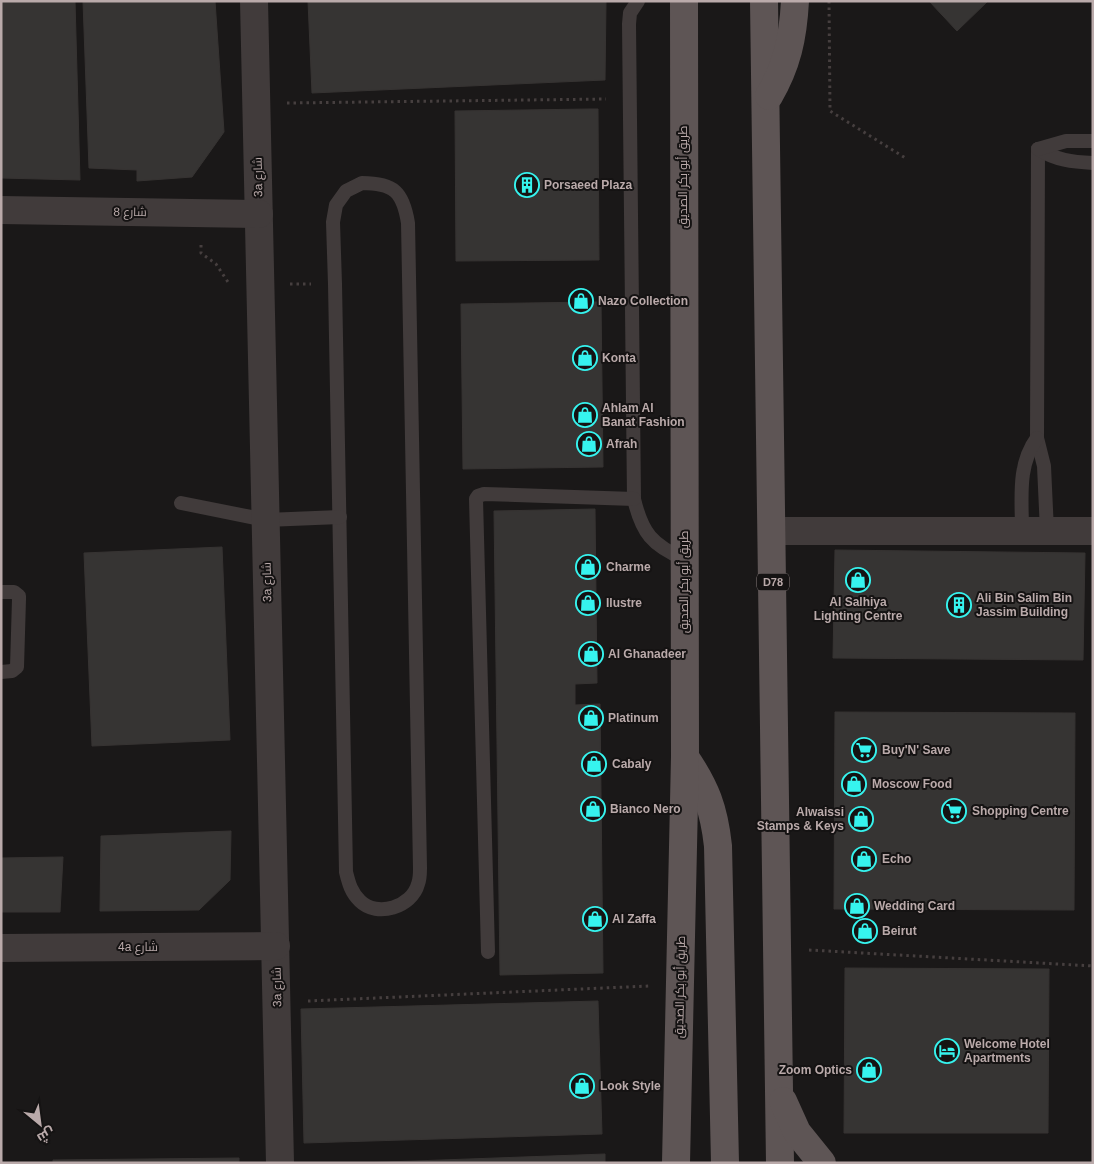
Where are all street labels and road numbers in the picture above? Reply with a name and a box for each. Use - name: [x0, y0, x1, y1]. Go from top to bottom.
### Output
- street label: طريق أبو بكر الصديق: [675, 126, 690, 228]
- street label: 3a شارع: [251, 157, 266, 197]
- street label: شارع 8: [113, 205, 147, 220]
- street label: طريق أبو بكر الصديق: [676, 531, 691, 633]
- street label: 3a شارع: [260, 562, 275, 602]
- road number: D78: [757, 574, 789, 590]
- street label: طريق أبو بكر الصديق: [671, 935, 688, 1038]
- street label: 4a شارع: [118, 940, 158, 955]
- street label: 3a شارع: [270, 967, 285, 1007]

